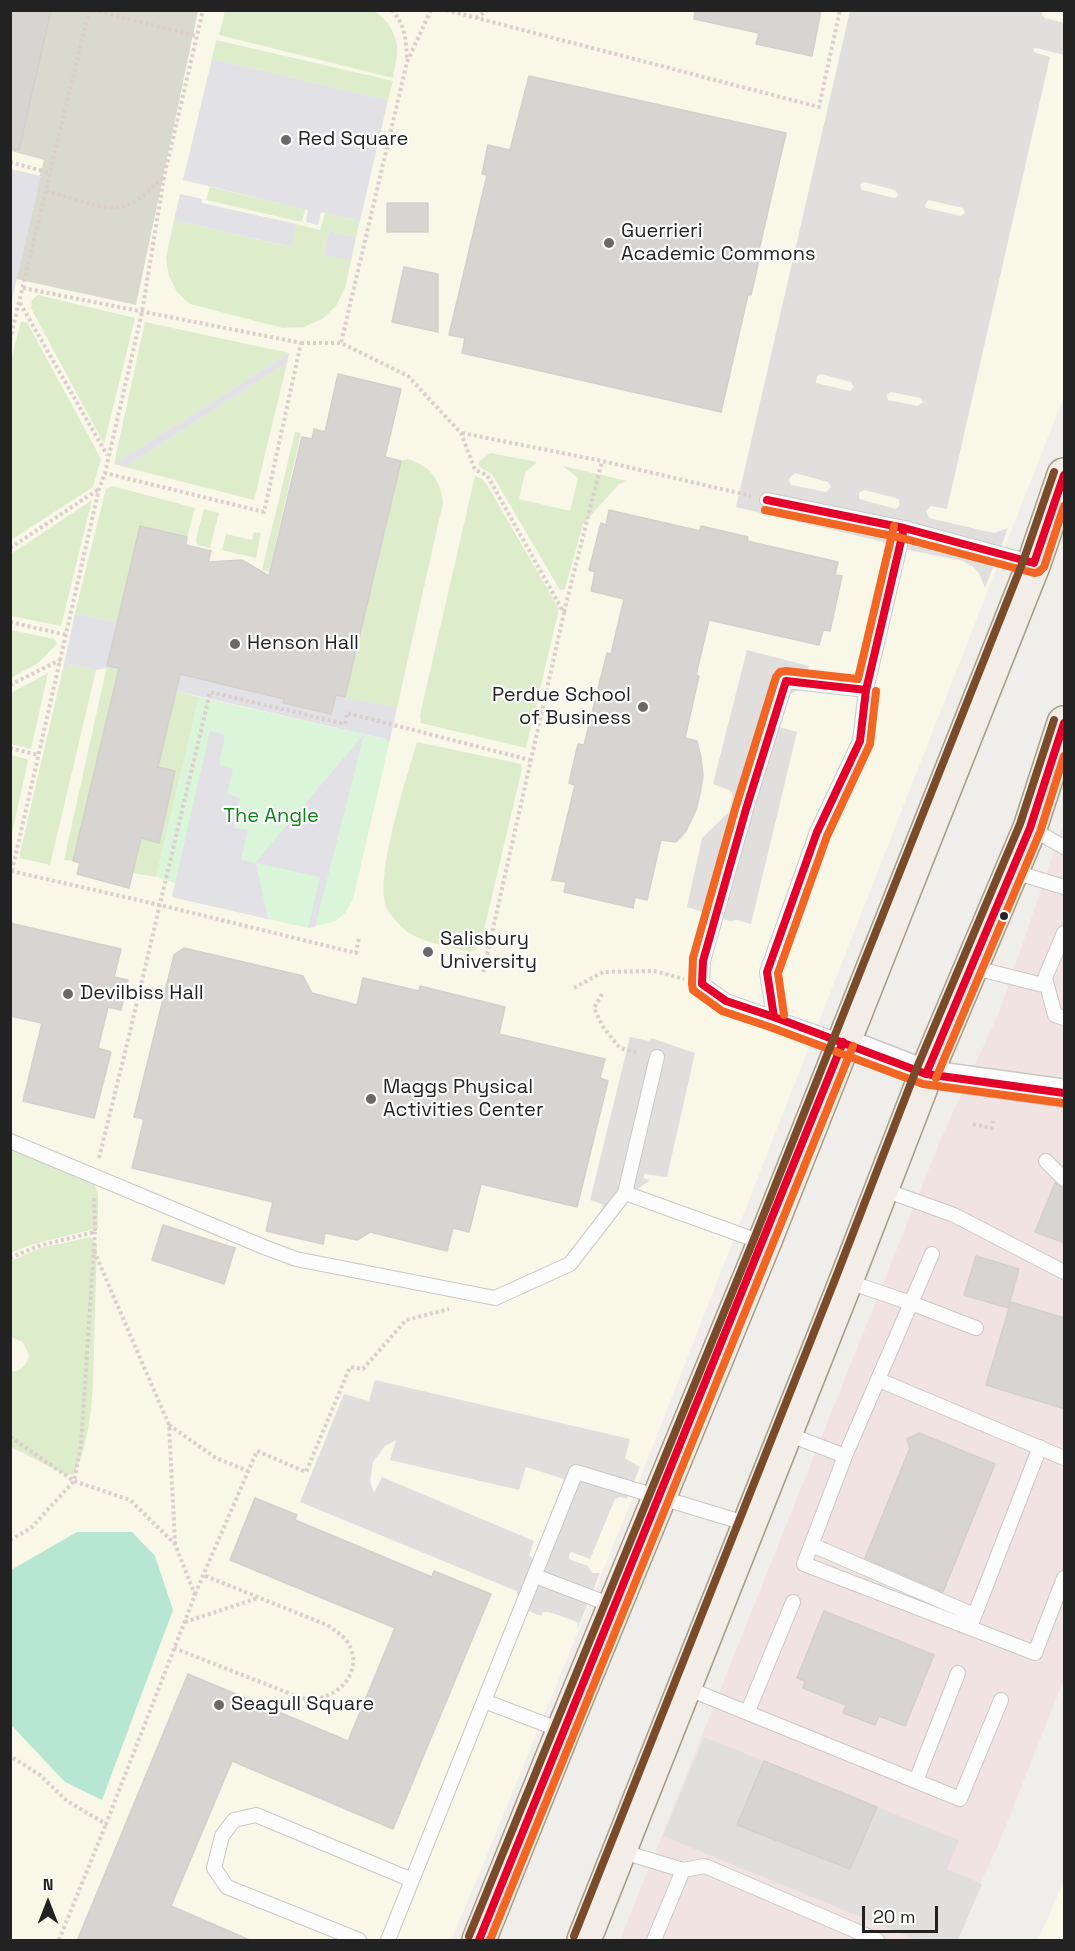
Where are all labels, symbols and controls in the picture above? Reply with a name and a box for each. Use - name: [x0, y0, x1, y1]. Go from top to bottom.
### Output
- place label: Red Square: [298, 128, 408, 152]
- marker: Red Square: [279, 133, 293, 147]
- place label: Guerrieri Academic Commons: [621, 220, 815, 267]
- marker: Guerrieri Academic Commons: [602, 236, 616, 250]
- place label: Henson Hall: [247, 632, 359, 656]
- marker: Henson Hall: [228, 637, 242, 651]
- place label: Perdue School of Business: [492, 684, 631, 731]
- marker: Perdue School of Business: [636, 700, 650, 714]
- park label: The Angle: [223, 805, 319, 829]
- unlabelled marker: [998, 910, 1010, 922]
- place label: Salisbury University: [440, 928, 537, 975]
- marker: Salisbury University: [421, 945, 435, 959]
- place label: Devilbiss Hall: [80, 982, 204, 1006]
- marker: Devilbiss Hall: [61, 987, 75, 1001]
- place label: Maggs Physical Activities Center: [383, 1076, 543, 1123]
- marker: Maggs Physical Activities Center: [364, 1092, 378, 1106]
- place label: Seagull Square: [231, 1693, 374, 1717]
- marker: Seagull Square: [212, 1698, 226, 1712]
- north arrow: [18, 1873, 78, 1933]
- text: N: [43, 1874, 53, 1895]
- scale bar: [865, 1894, 942, 1932]
- text: 20 m: [873, 1905, 916, 1928]

